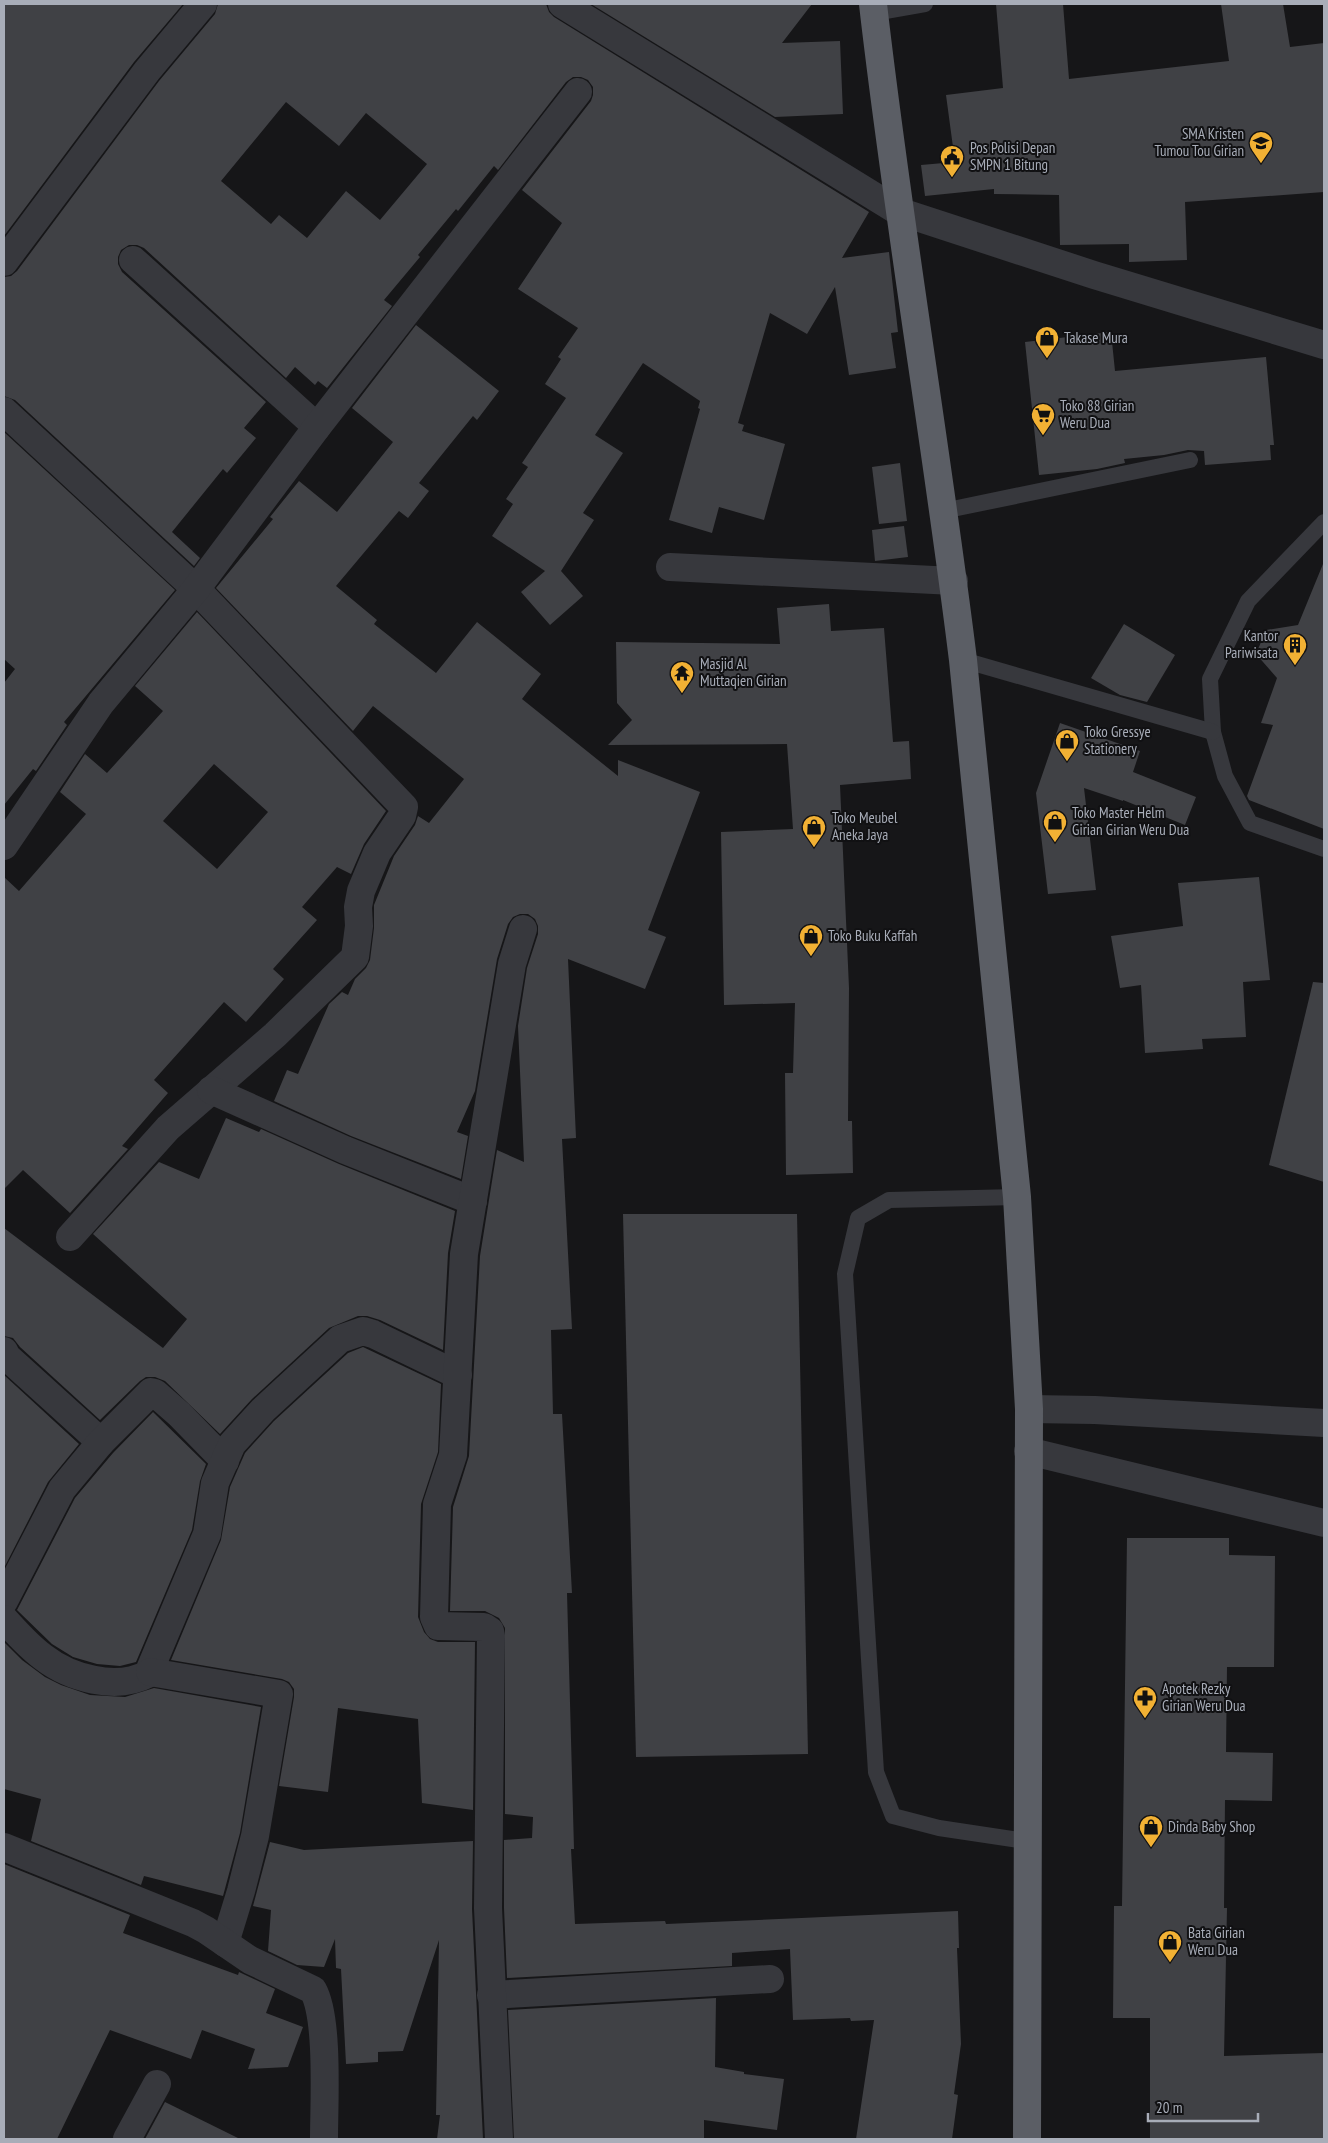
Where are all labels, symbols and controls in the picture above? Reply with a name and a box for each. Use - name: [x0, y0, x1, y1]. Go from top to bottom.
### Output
- place label: SMA Kristen Tumou Tou Girian: [1155, 124, 1244, 160]
- school or university icon: SMA Kristen Tumou Tou Girian: [1248, 130, 1274, 164]
- place label: Pos Polisi Depan SMPN 1 Bitung: [970, 138, 1055, 174]
- public building icon: Pos Polisi Depan SMPN 1 Bitung: [939, 144, 965, 178]
- shop icon: Takase Mura: [1034, 325, 1060, 359]
- place label: Takase Mura: [1064, 328, 1128, 347]
- place label: Toko 88 Girian Weru Dua: [1060, 396, 1134, 432]
- supermarket icon: Toko 88 Girian Weru Dua: [1030, 402, 1056, 436]
- place label: Kantor Pariwisata: [1225, 626, 1279, 662]
- building icon: Kantor Pariwisata: [1282, 632, 1308, 666]
- place label: Masjid Al Muttaqien Girian: [700, 654, 787, 690]
- temple icon: Masjid Al Muttaqien Girian: [669, 660, 695, 694]
- place label: Toko Gressye Stationery: [1084, 722, 1151, 758]
- shop icon: Toko Gressye Stationery: [1054, 728, 1080, 762]
- place label: Toko Master Helm Girian Girian Weru Dua: [1072, 803, 1189, 839]
- place label: Toko Meubel Aneka Jaya: [832, 808, 898, 844]
- shop icon: Toko Master Helm Girian Girian Weru Dua: [1042, 809, 1068, 843]
- shop icon: Toko Meubel Aneka Jaya: [801, 814, 827, 848]
- shop icon: Toko Buku Kaffah: [798, 923, 824, 957]
- place label: Toko Buku Kaffah: [828, 926, 917, 945]
- place label: Apotek Rezky Girian Weru Dua: [1162, 1679, 1245, 1715]
- pharmacy icon: Apotek Rezky Girian Weru Dua: [1132, 1685, 1158, 1719]
- shop icon: Dinda Baby Shop: [1138, 1814, 1164, 1848]
- place label: Dinda Baby Shop: [1168, 1817, 1255, 1836]
- place label: Bata Girian Weru Dua: [1188, 1923, 1245, 1959]
- shop icon: Bata Girian Weru Dua: [1157, 1929, 1183, 1963]
- scale bar: [1148, 2090, 1258, 2122]
- text: 20 m: [1156, 2098, 1182, 2117]

